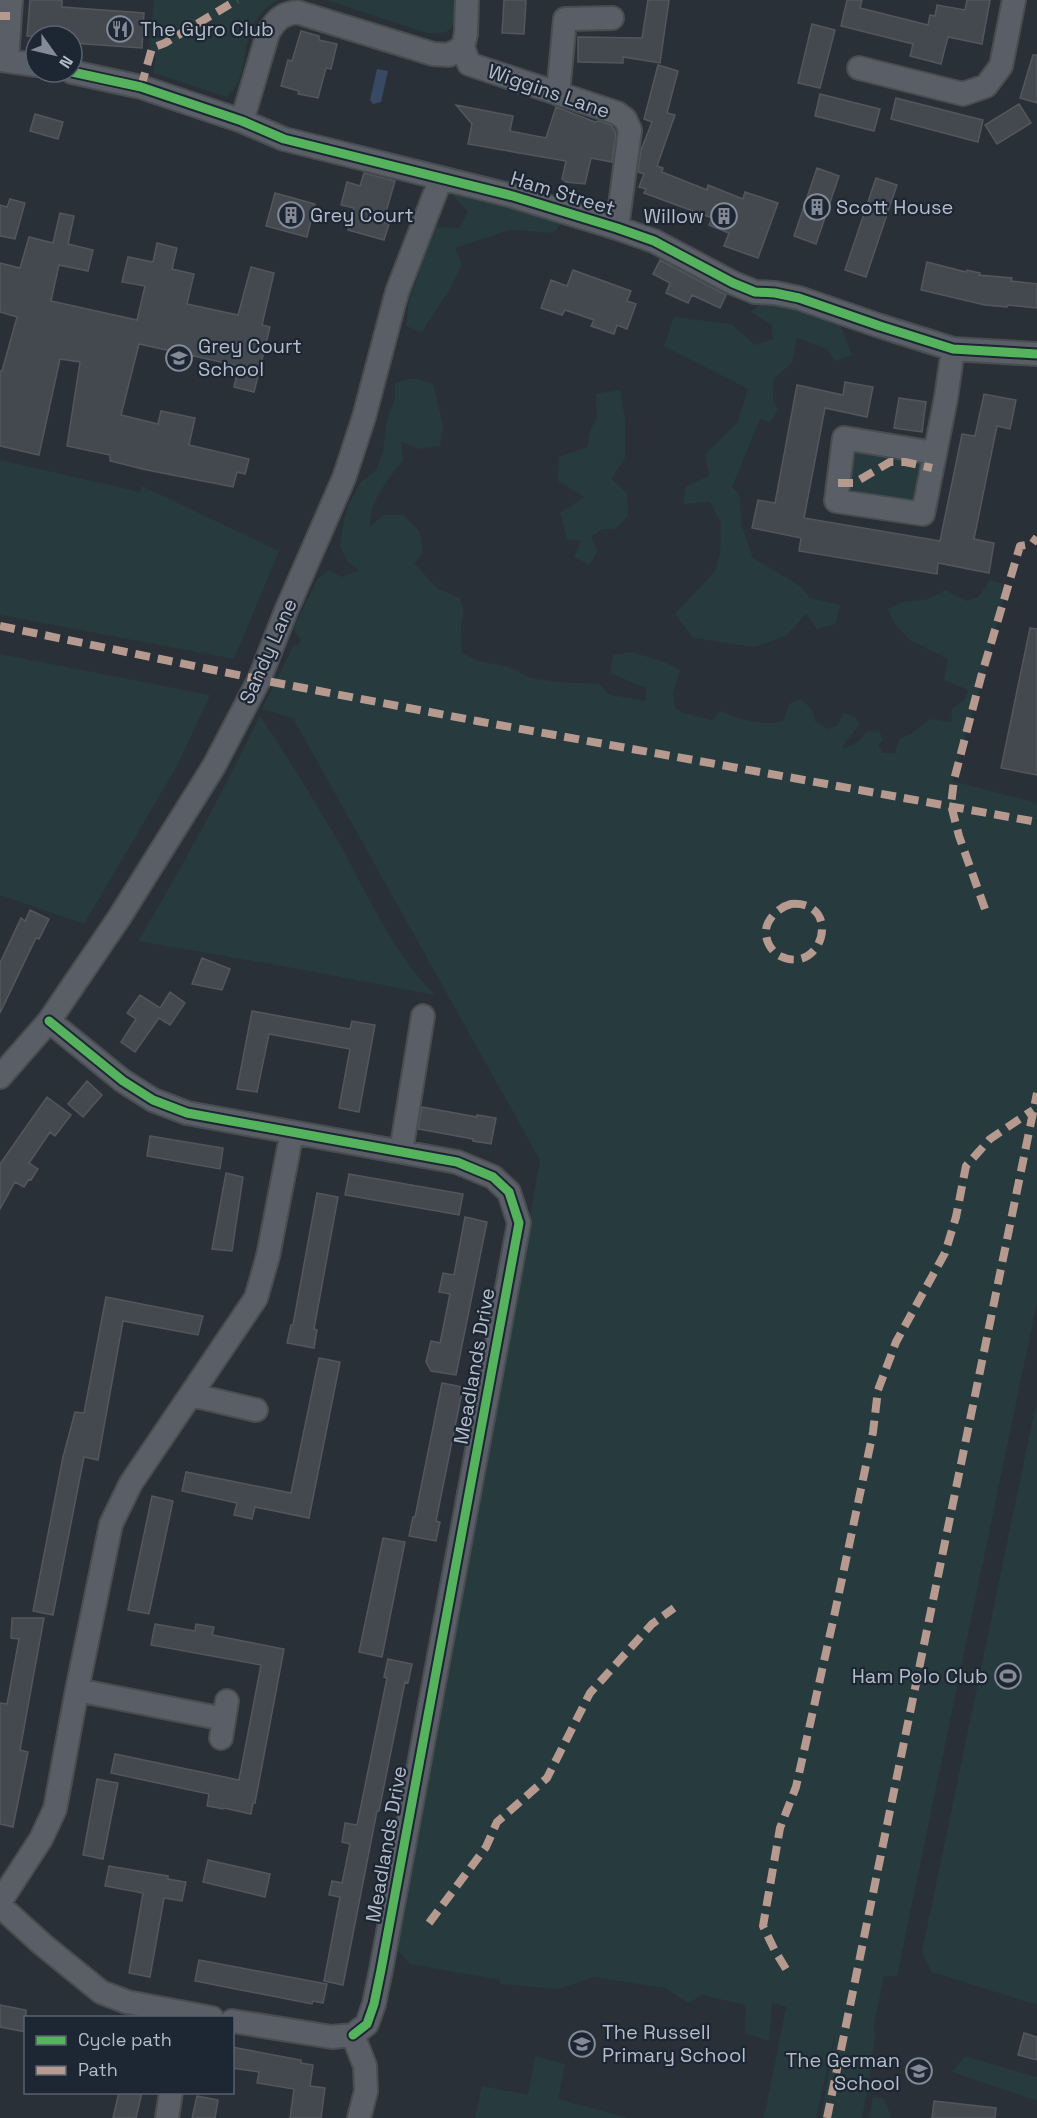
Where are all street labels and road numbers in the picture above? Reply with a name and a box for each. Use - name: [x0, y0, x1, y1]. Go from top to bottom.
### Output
- street label: Wiggins Lane: [485, 58, 613, 124]
- street label: Ham Street: [508, 165, 618, 221]
- street label: Sandy Lane: [233, 594, 303, 708]
- street label: Meadlands Drive: [447, 1286, 501, 1446]
- street label: Meadlands Drive: [359, 1764, 413, 1924]

